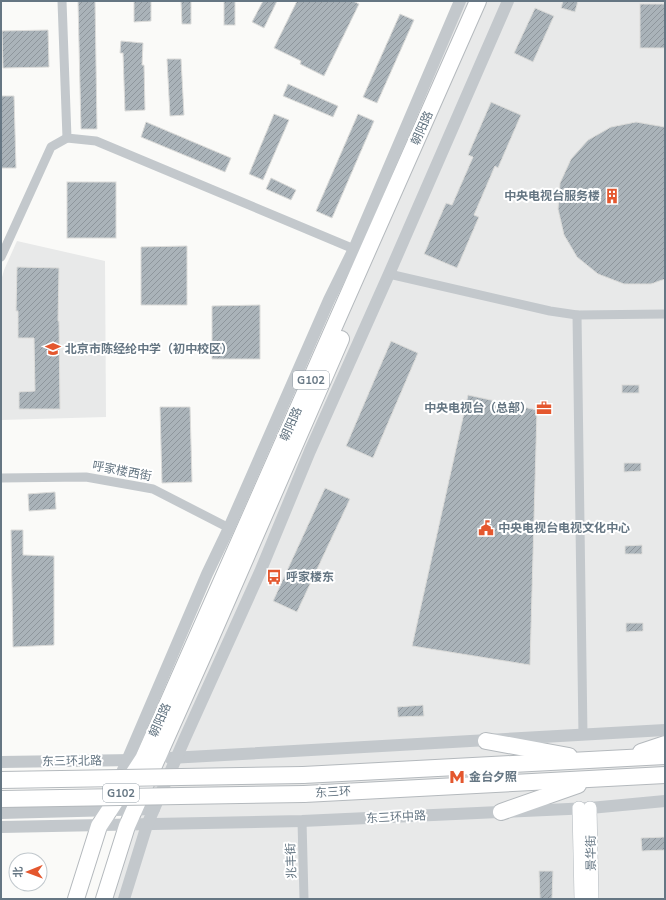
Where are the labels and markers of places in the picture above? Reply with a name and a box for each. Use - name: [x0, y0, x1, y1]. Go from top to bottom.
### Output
- building icon: 中央电视台服务楼: [603, 187, 621, 205]
- place label: 中央电视台服务楼: [504, 188, 600, 204]
- school or university icon: 北京市陈经纶中学（初中校区）: [44, 340, 62, 358]
- place label: 北京市陈经纶中学（初中校区）: [65, 341, 233, 357]
- office icon: 中央电视台（总部）: [535, 399, 553, 417]
- place label: 中央电视台（总部）: [424, 400, 532, 416]
- public building icon: 中央电视台电视文化中心: [477, 519, 495, 537]
- place label: 中央电视台电视文化中心: [498, 520, 630, 536]
- bus stop icon: 呼家楼东: [265, 568, 283, 586]
- place label: 呼家楼东: [286, 569, 334, 585]
- metro station icon: 金台夕照: [448, 768, 466, 786]
- place label: 金台夕照: [469, 769, 517, 785]

